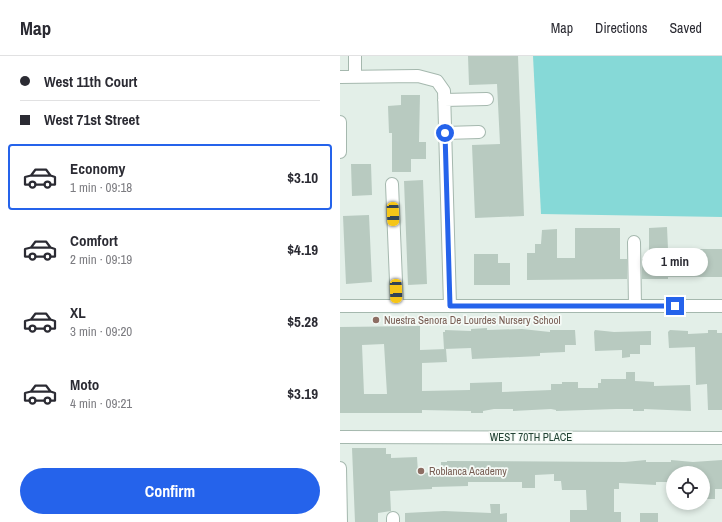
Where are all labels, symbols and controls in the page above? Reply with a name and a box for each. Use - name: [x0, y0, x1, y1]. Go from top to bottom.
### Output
- text: Map: [20, 15, 51, 41]
- text: Map: [551, 19, 573, 37]
- text: Directions: [595, 19, 647, 37]
- text: Saved: [669, 19, 702, 37]
- text: West 11th Court: [44, 71, 137, 92]
- text: West 71st Street: [44, 109, 140, 130]
- route start: [436, 124, 454, 142]
- text: Economy: [70, 158, 125, 179]
- icon: car: [22, 159, 58, 195]
- text: $3.10: [287, 167, 318, 188]
- text: 1 min · 09:18: [70, 179, 132, 196]
- car: [387, 202, 399, 226]
- text: Comfort: [70, 230, 118, 251]
- icon: car: [22, 231, 58, 267]
- text: $4.19: [287, 239, 318, 260]
- callout: 1 min: [642, 248, 708, 276]
- text: 2 min · 09:19: [70, 251, 132, 268]
- text: 1 min: [661, 253, 689, 270]
- car: [390, 279, 402, 303]
- route end: [666, 297, 684, 315]
- text: XL: [70, 302, 86, 323]
- icon: car: [22, 303, 58, 339]
- text: $5.28: [287, 311, 318, 332]
- place label: Nuestra Senora De Lourdes Nursery School: [384, 313, 560, 327]
- marker: Nuestra Senora De Lourdes Nursery School: [371, 315, 381, 325]
- text: 3 min · 09:20: [70, 323, 132, 340]
- text: Moto: [70, 374, 99, 395]
- icon: car: [22, 375, 58, 411]
- text: $3.19: [287, 383, 318, 404]
- text: 4 min · 09:21: [70, 395, 132, 412]
- street label: WEST 70TH PLACE: [490, 430, 572, 444]
- place label: Roblanca Academy: [429, 464, 507, 478]
- marker: Roblanca Academy: [416, 466, 426, 476]
- map controls: [666, 466, 710, 510]
- button: locate: [666, 466, 710, 510]
- button: Confirm: [20, 468, 320, 514]

